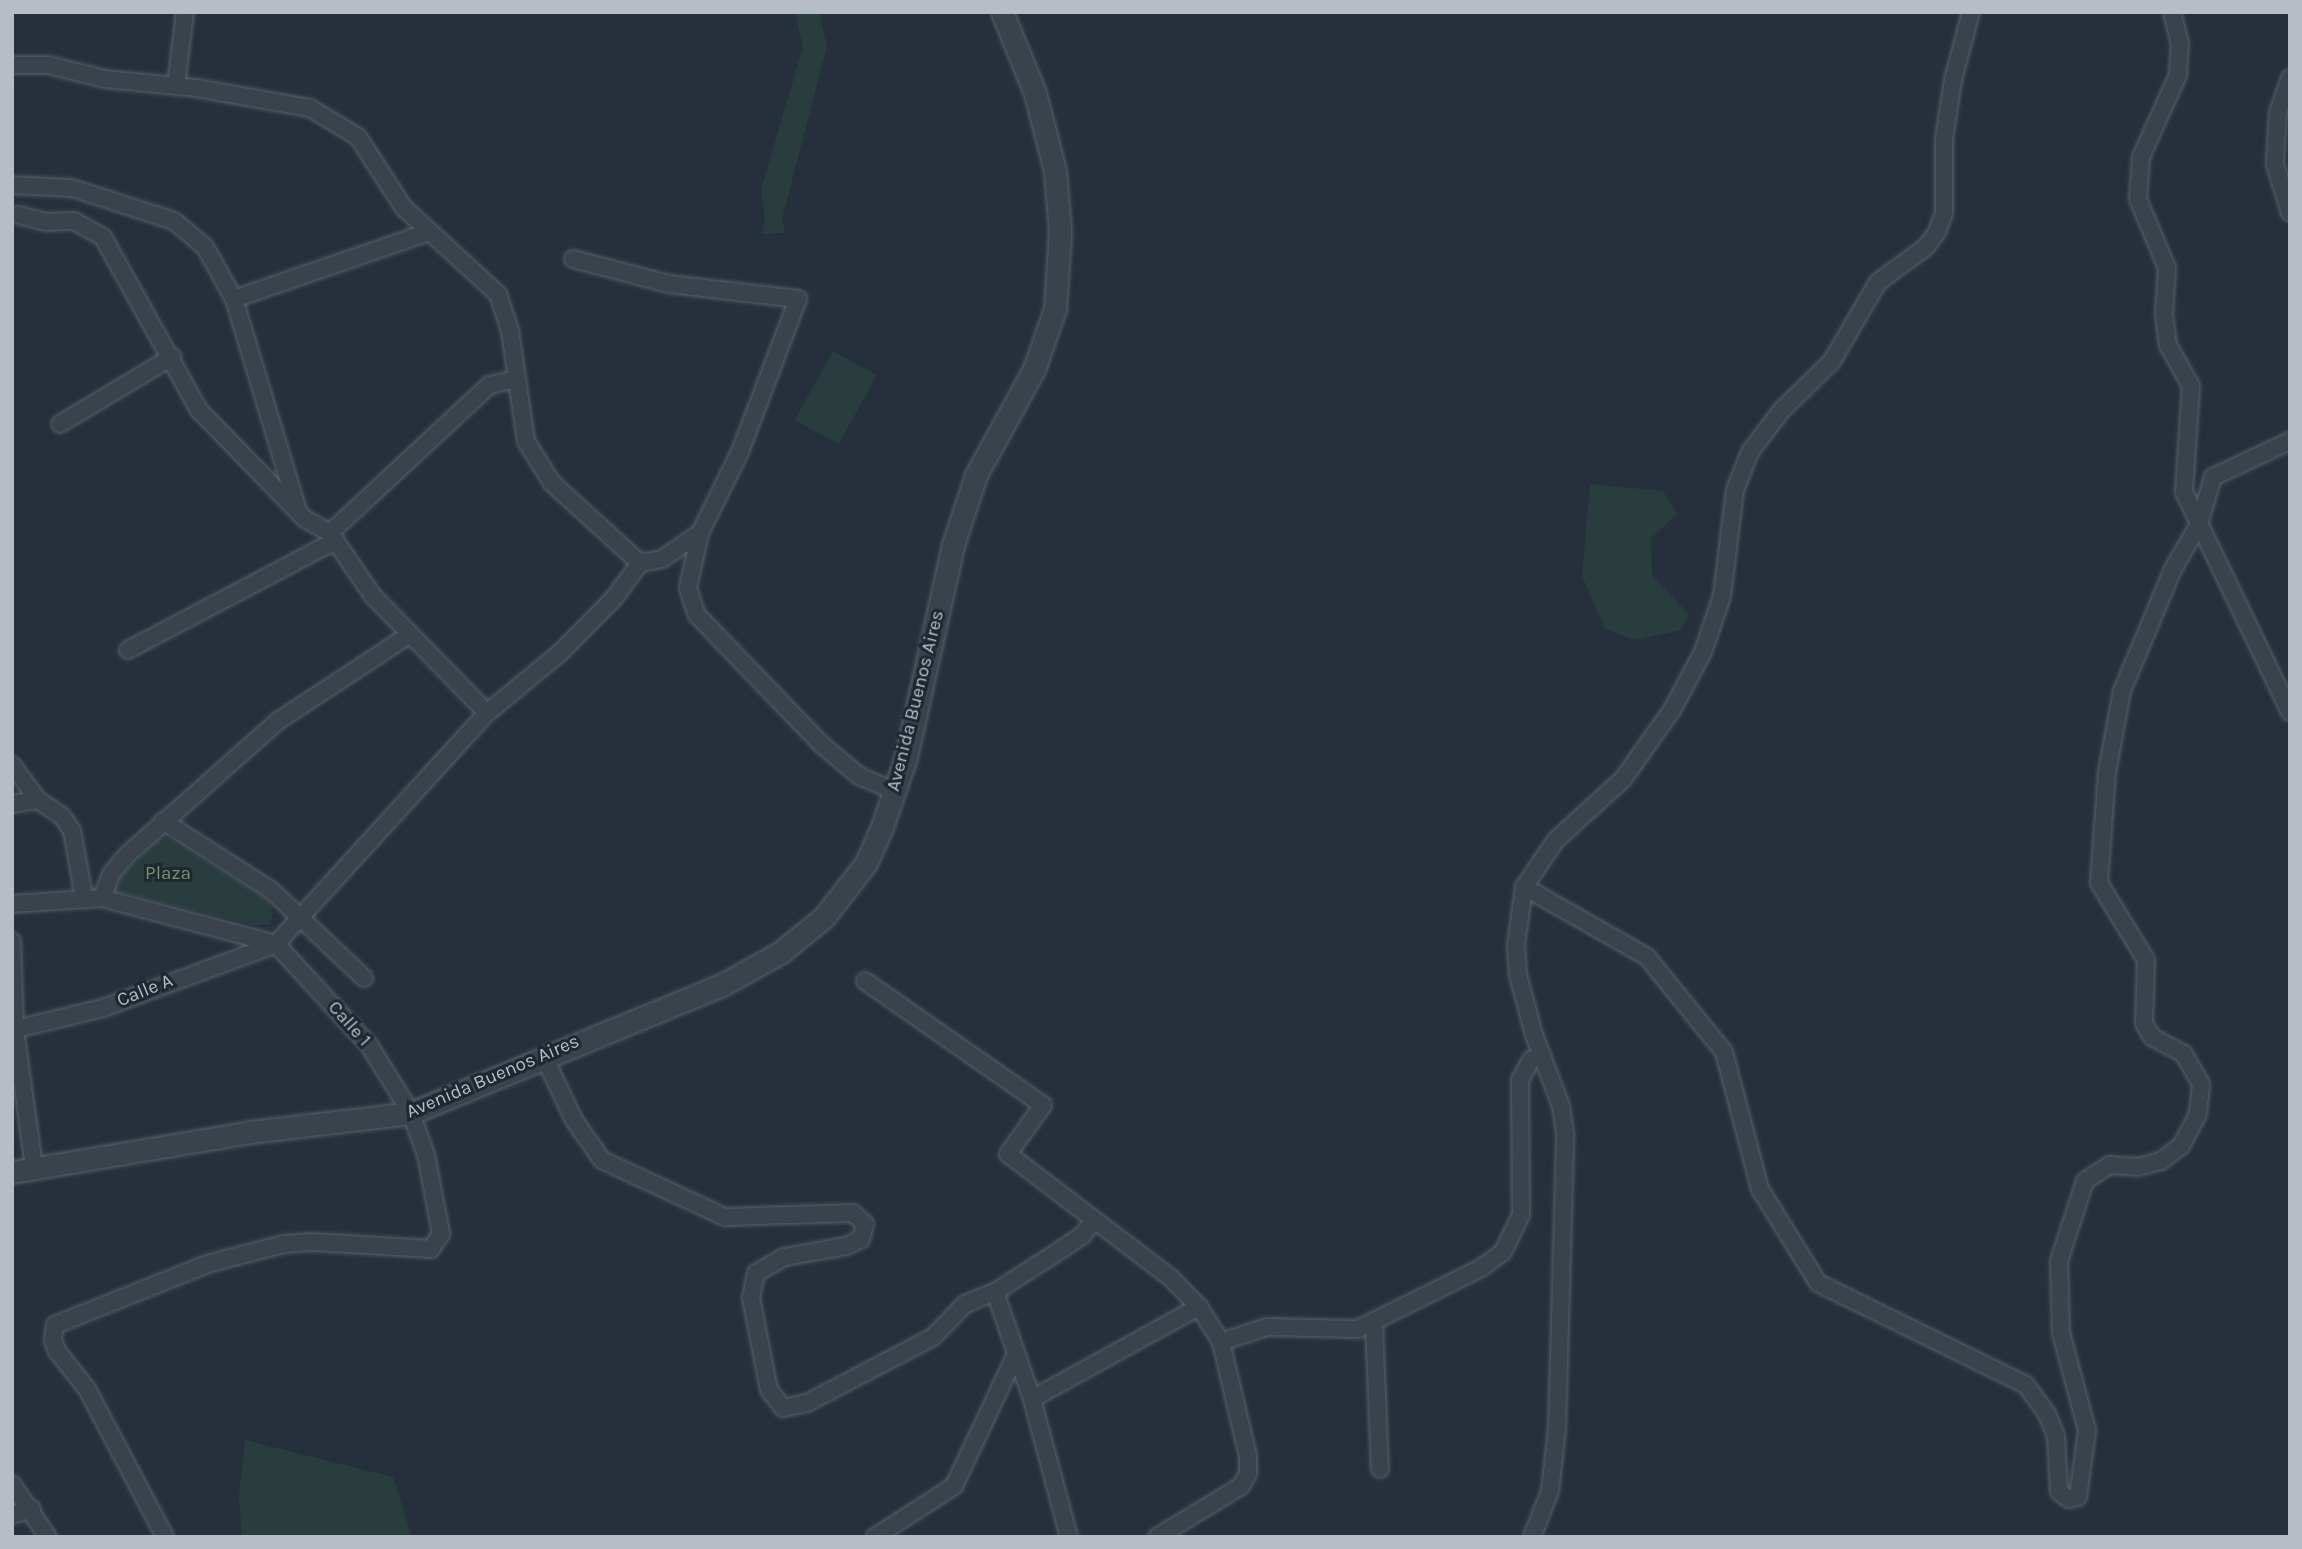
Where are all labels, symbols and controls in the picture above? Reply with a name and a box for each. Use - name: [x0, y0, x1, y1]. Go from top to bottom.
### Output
- street label: Avenida Buenos Aires: [882, 608, 950, 794]
- park label: Plaza: [145, 863, 191, 885]
- street label: Calle A: [114, 970, 176, 1012]
- street label: Calle 1: [323, 997, 375, 1051]
- street label: Avenida Buenos Aires: [403, 1030, 583, 1124]

